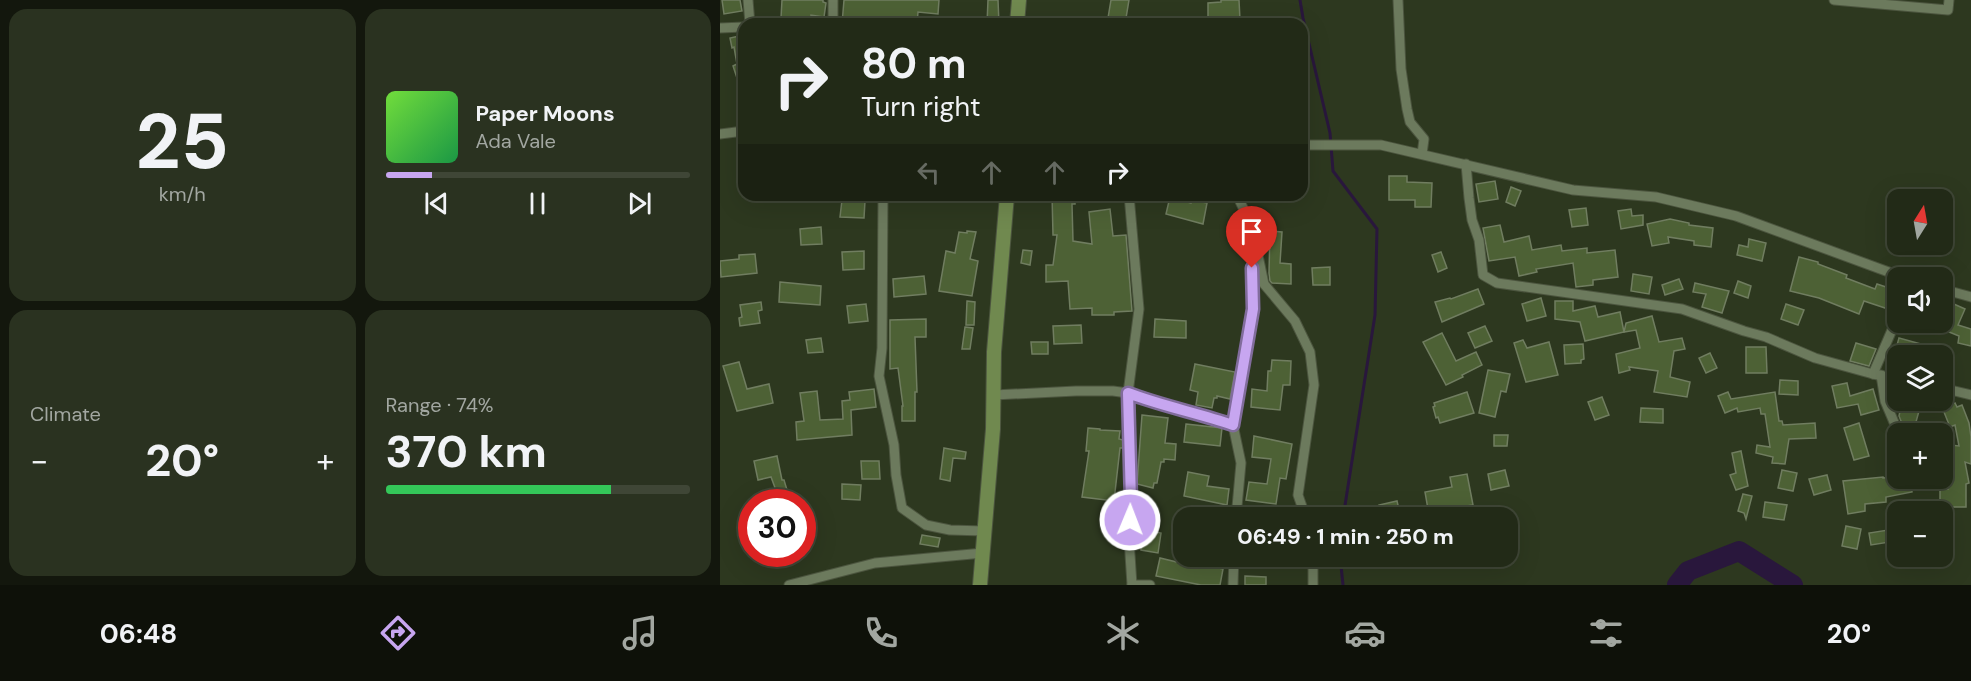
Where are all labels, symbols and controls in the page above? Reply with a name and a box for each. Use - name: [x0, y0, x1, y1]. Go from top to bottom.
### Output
- text: 80 m: [861, 36, 967, 91]
- icon: right: [762, 42, 840, 120]
- text: Turn right: [861, 89, 981, 124]
- text: 25: [135, 91, 229, 192]
- text: Paper Moons: [476, 99, 615, 128]
- text: Ada Vale: [476, 128, 556, 154]
- icon: left: [912, 156, 945, 189]
- icon: ahead: [975, 156, 1008, 189]
- icon: ahead: [1038, 156, 1071, 189]
- icon: right: [1101, 156, 1134, 189]
- text: km/h: [159, 181, 206, 207]
- icon: previous: [420, 187, 453, 220]
- icon: pause: [521, 187, 554, 220]
- icon: next: [623, 187, 656, 220]
- north arrow: [1887, 189, 1953, 255]
- map controls: [1887, 189, 1953, 567]
- pin: [1226, 206, 1277, 268]
- icon: arrive: [1235, 215, 1268, 248]
- button: sound: [1887, 267, 1953, 333]
- button: layers: [1887, 345, 1953, 411]
- text: Range · 74%: [386, 392, 493, 418]
- text: Climate: [30, 401, 101, 427]
- text: 370 km: [386, 422, 547, 481]
- button: +: [1887, 423, 1953, 489]
- text: 20°: [145, 431, 219, 490]
- text: −: [30, 439, 48, 482]
- text: +: [316, 439, 334, 482]
- position arrow: [1098, 488, 1162, 552]
- speed limit sign: 30: [738, 489, 816, 567]
- button: −: [1887, 501, 1953, 567]
- text: 06:49 · 1 min · 250 m: [1237, 522, 1454, 551]
- icon: directions: [377, 612, 419, 654]
- icon: music: [619, 612, 661, 654]
- icon: phone: [860, 612, 902, 654]
- icon: climate: [1102, 612, 1144, 654]
- icon: car: [1344, 612, 1386, 654]
- icon: filters: [1585, 612, 1627, 654]
- text: 06:48: [100, 616, 177, 651]
- text: 20°: [1827, 616, 1871, 651]

